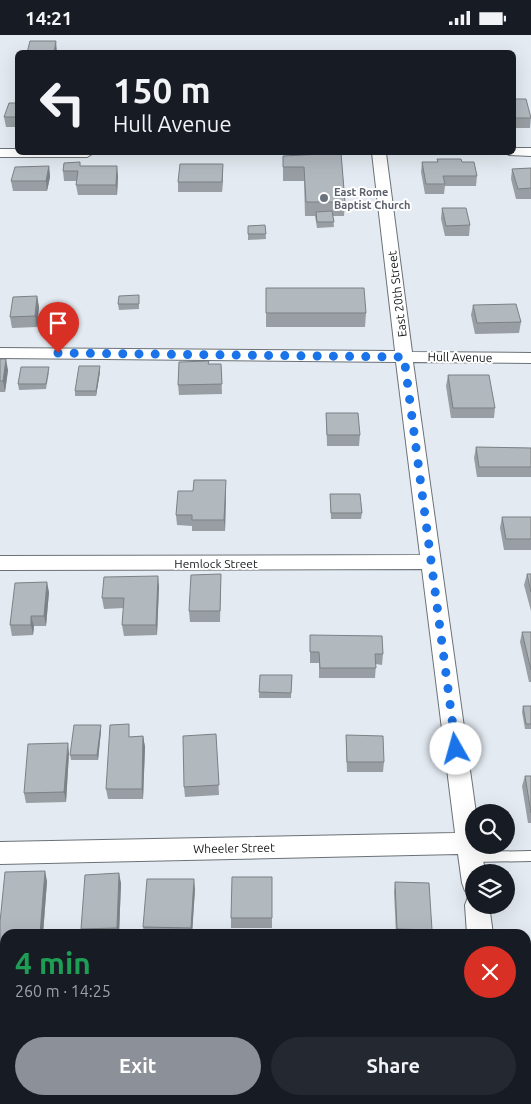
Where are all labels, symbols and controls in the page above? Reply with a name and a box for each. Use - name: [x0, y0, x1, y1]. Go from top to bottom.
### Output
- text: 14:21: [25, 7, 73, 29]
- icon: left: [30, 70, 95, 135]
- text: 150 m: [113, 70, 211, 110]
- text: Hull Avenue: [113, 111, 232, 136]
- place label: East Rome Baptist Church: [334, 186, 410, 211]
- marker: East Rome Baptist Church: [318, 192, 330, 204]
- street label: East 20th Street: [385, 250, 409, 338]
- pin: [37, 302, 79, 353]
- icon: arrive: [44, 309, 72, 337]
- street label: Hull Avenue: [428, 350, 492, 364]
- street label: Hemlock Street: [174, 557, 258, 570]
- position arrow: [429, 722, 481, 774]
- map controls: [465, 804, 515, 914]
- button: search: [465, 804, 515, 854]
- street label: Wheeler Street: [193, 841, 275, 855]
- button: layers: [465, 864, 515, 914]
- text: 4 min: [15, 946, 91, 980]
- button: close: [464, 946, 516, 998]
- text: 260 m · 14:25: [15, 982, 111, 1000]
- button: Exit: [15, 1037, 261, 1095]
- button: Share: [271, 1037, 516, 1095]

